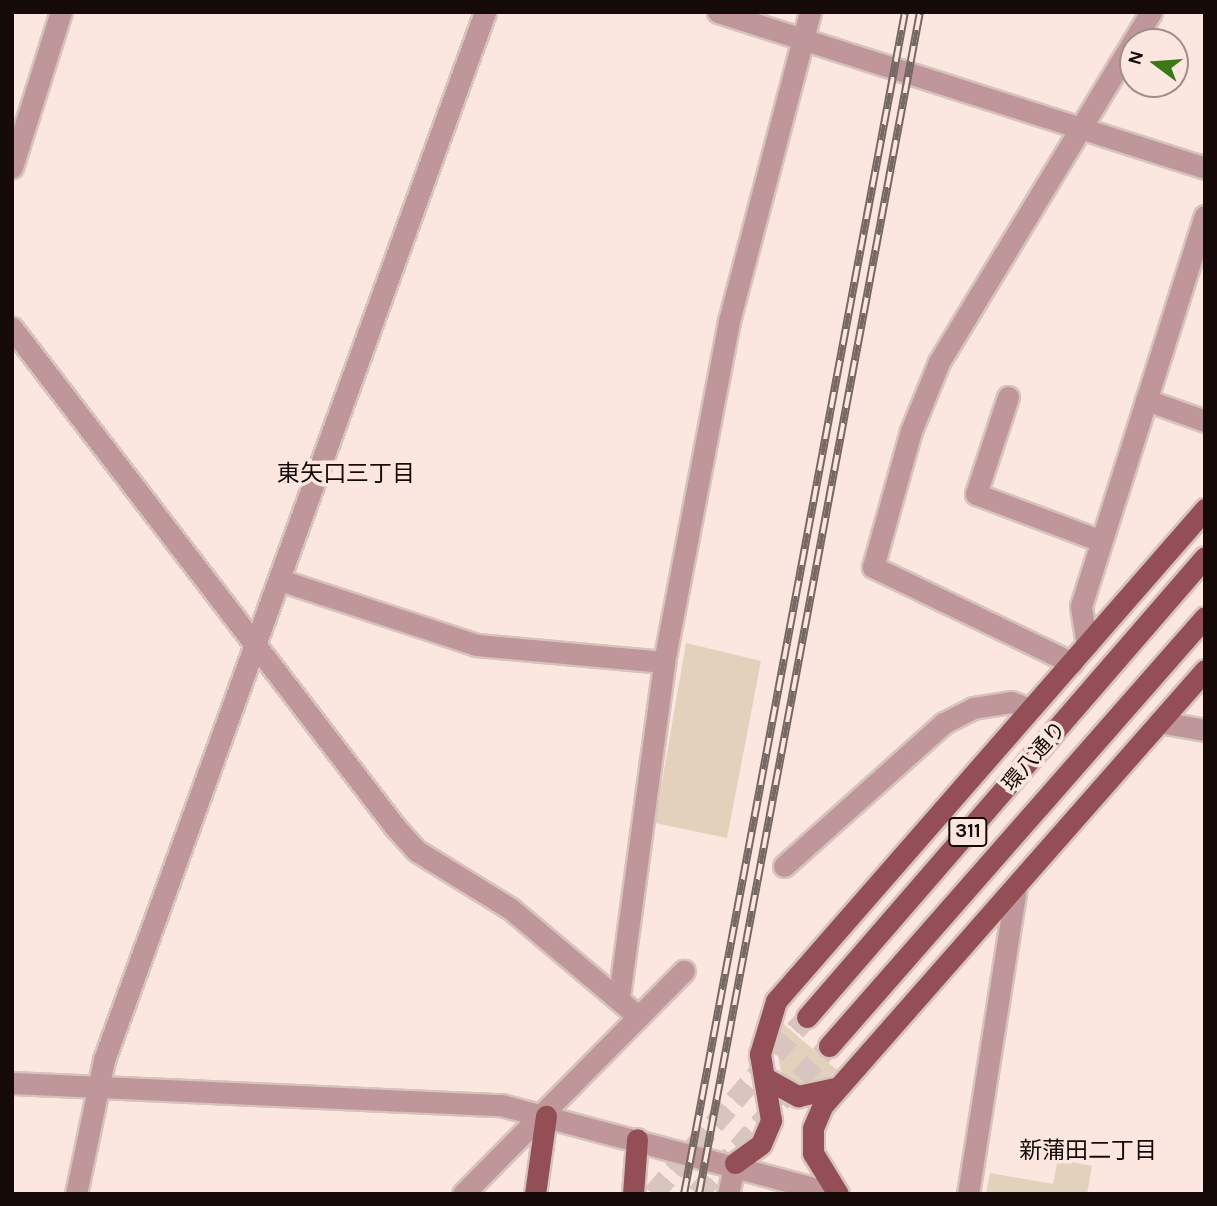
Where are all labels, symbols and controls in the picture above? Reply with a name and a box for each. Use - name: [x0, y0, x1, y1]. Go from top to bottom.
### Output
- north arrow: [1119, 28, 1189, 98]
- text: N: [1123, 48, 1148, 67]
- district label: 東矢口三丁目: [277, 460, 415, 488]
- street label: 環八通り: [997, 716, 1071, 796]
- road number: 311: [947, 817, 989, 848]
- district label: 新蒲田二丁目: [1019, 1137, 1157, 1165]

